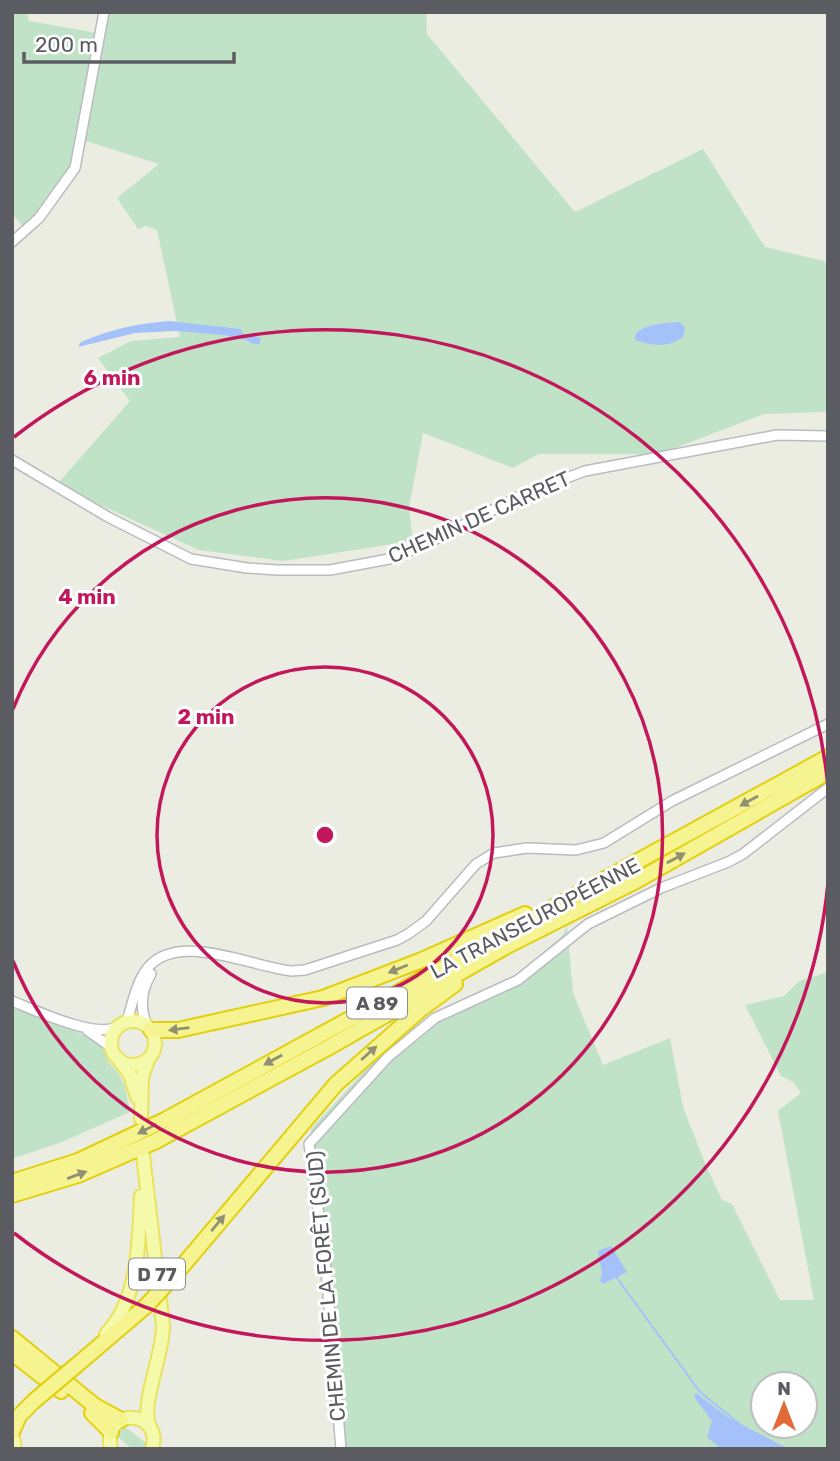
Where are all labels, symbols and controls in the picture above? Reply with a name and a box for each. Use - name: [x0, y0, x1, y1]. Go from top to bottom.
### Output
- scale bar: [24, 21, 234, 65]
- text: 200 m: [35, 32, 98, 57]
- text: 6 min: [84, 365, 140, 390]
- street label: CHEMIN DE CARRET: [384, 466, 574, 568]
- text: 4 min: [58, 584, 116, 609]
- text: 2 min: [178, 704, 234, 729]
- one-way arrow: [739, 795, 758, 807]
- centre of rings: [313, 823, 337, 847]
- street label: LA TRANSEUROPÉENNE: [426, 852, 644, 984]
- one-way arrow: [667, 852, 686, 864]
- one-way arrow: [387, 964, 408, 975]
- road number: A 89: [347, 987, 407, 1018]
- one-way arrow: [168, 1023, 190, 1034]
- one-way arrow: [360, 1046, 377, 1062]
- one-way arrow: [264, 1054, 283, 1066]
- one-way arrow: [137, 1124, 157, 1135]
- street label: CHEMIN DE LA FORÊT (SUD): [302, 1150, 350, 1422]
- one-way arrow: [67, 1169, 88, 1180]
- one-way arrow: [210, 1215, 225, 1232]
- road number: D 77: [129, 1258, 185, 1290]
- north arrow: [749, 1370, 819, 1440]
- text: N: [777, 1377, 791, 1400]

